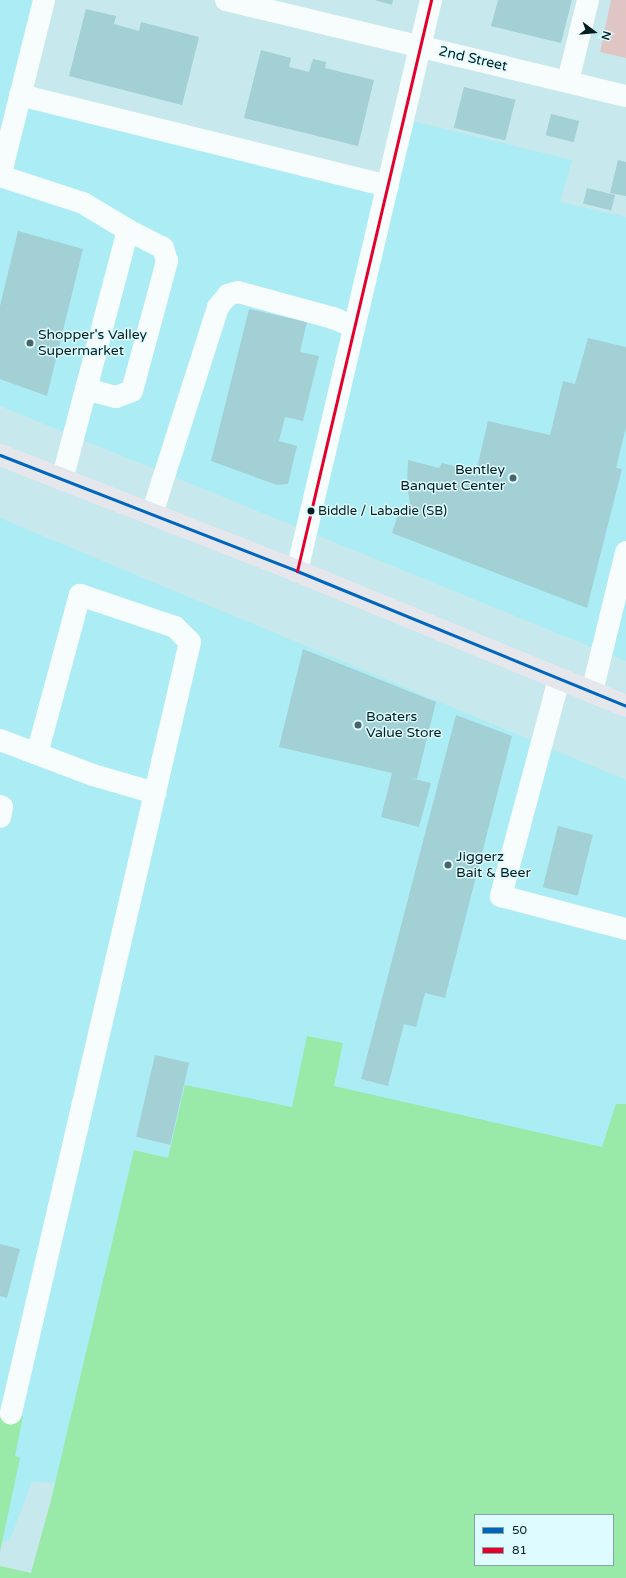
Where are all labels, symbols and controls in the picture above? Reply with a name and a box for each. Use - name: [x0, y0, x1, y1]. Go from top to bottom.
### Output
- north arrow: [574, 12, 614, 52]
- text: N: [599, 29, 613, 41]
- street label: 2nd Street: [437, 43, 509, 75]
- place label: Shopper's Valley Supermarket: [38, 327, 147, 360]
- marker: Shopper's Valley Supermarket: [25, 338, 35, 348]
- place label: Bentley Banquet Center: [400, 462, 505, 494]
- marker: Bentley Banquet Center: [508, 473, 518, 483]
- place label: Biddle / Labadie (SB): [318, 503, 447, 519]
- marker: Biddle / Labadie (SB): [306, 506, 316, 516]
- place label: Boaters Value Store: [366, 709, 442, 742]
- marker: Boaters Value Store: [353, 720, 363, 730]
- place label: Jiggerz Bait & Beer: [456, 849, 531, 882]
- marker: Jiggerz Bait & Beer: [443, 860, 453, 870]
- legend: [474, 1514, 614, 1566]
- text: 50: [512, 1523, 527, 1537]
- text: 81: [512, 1543, 527, 1557]

